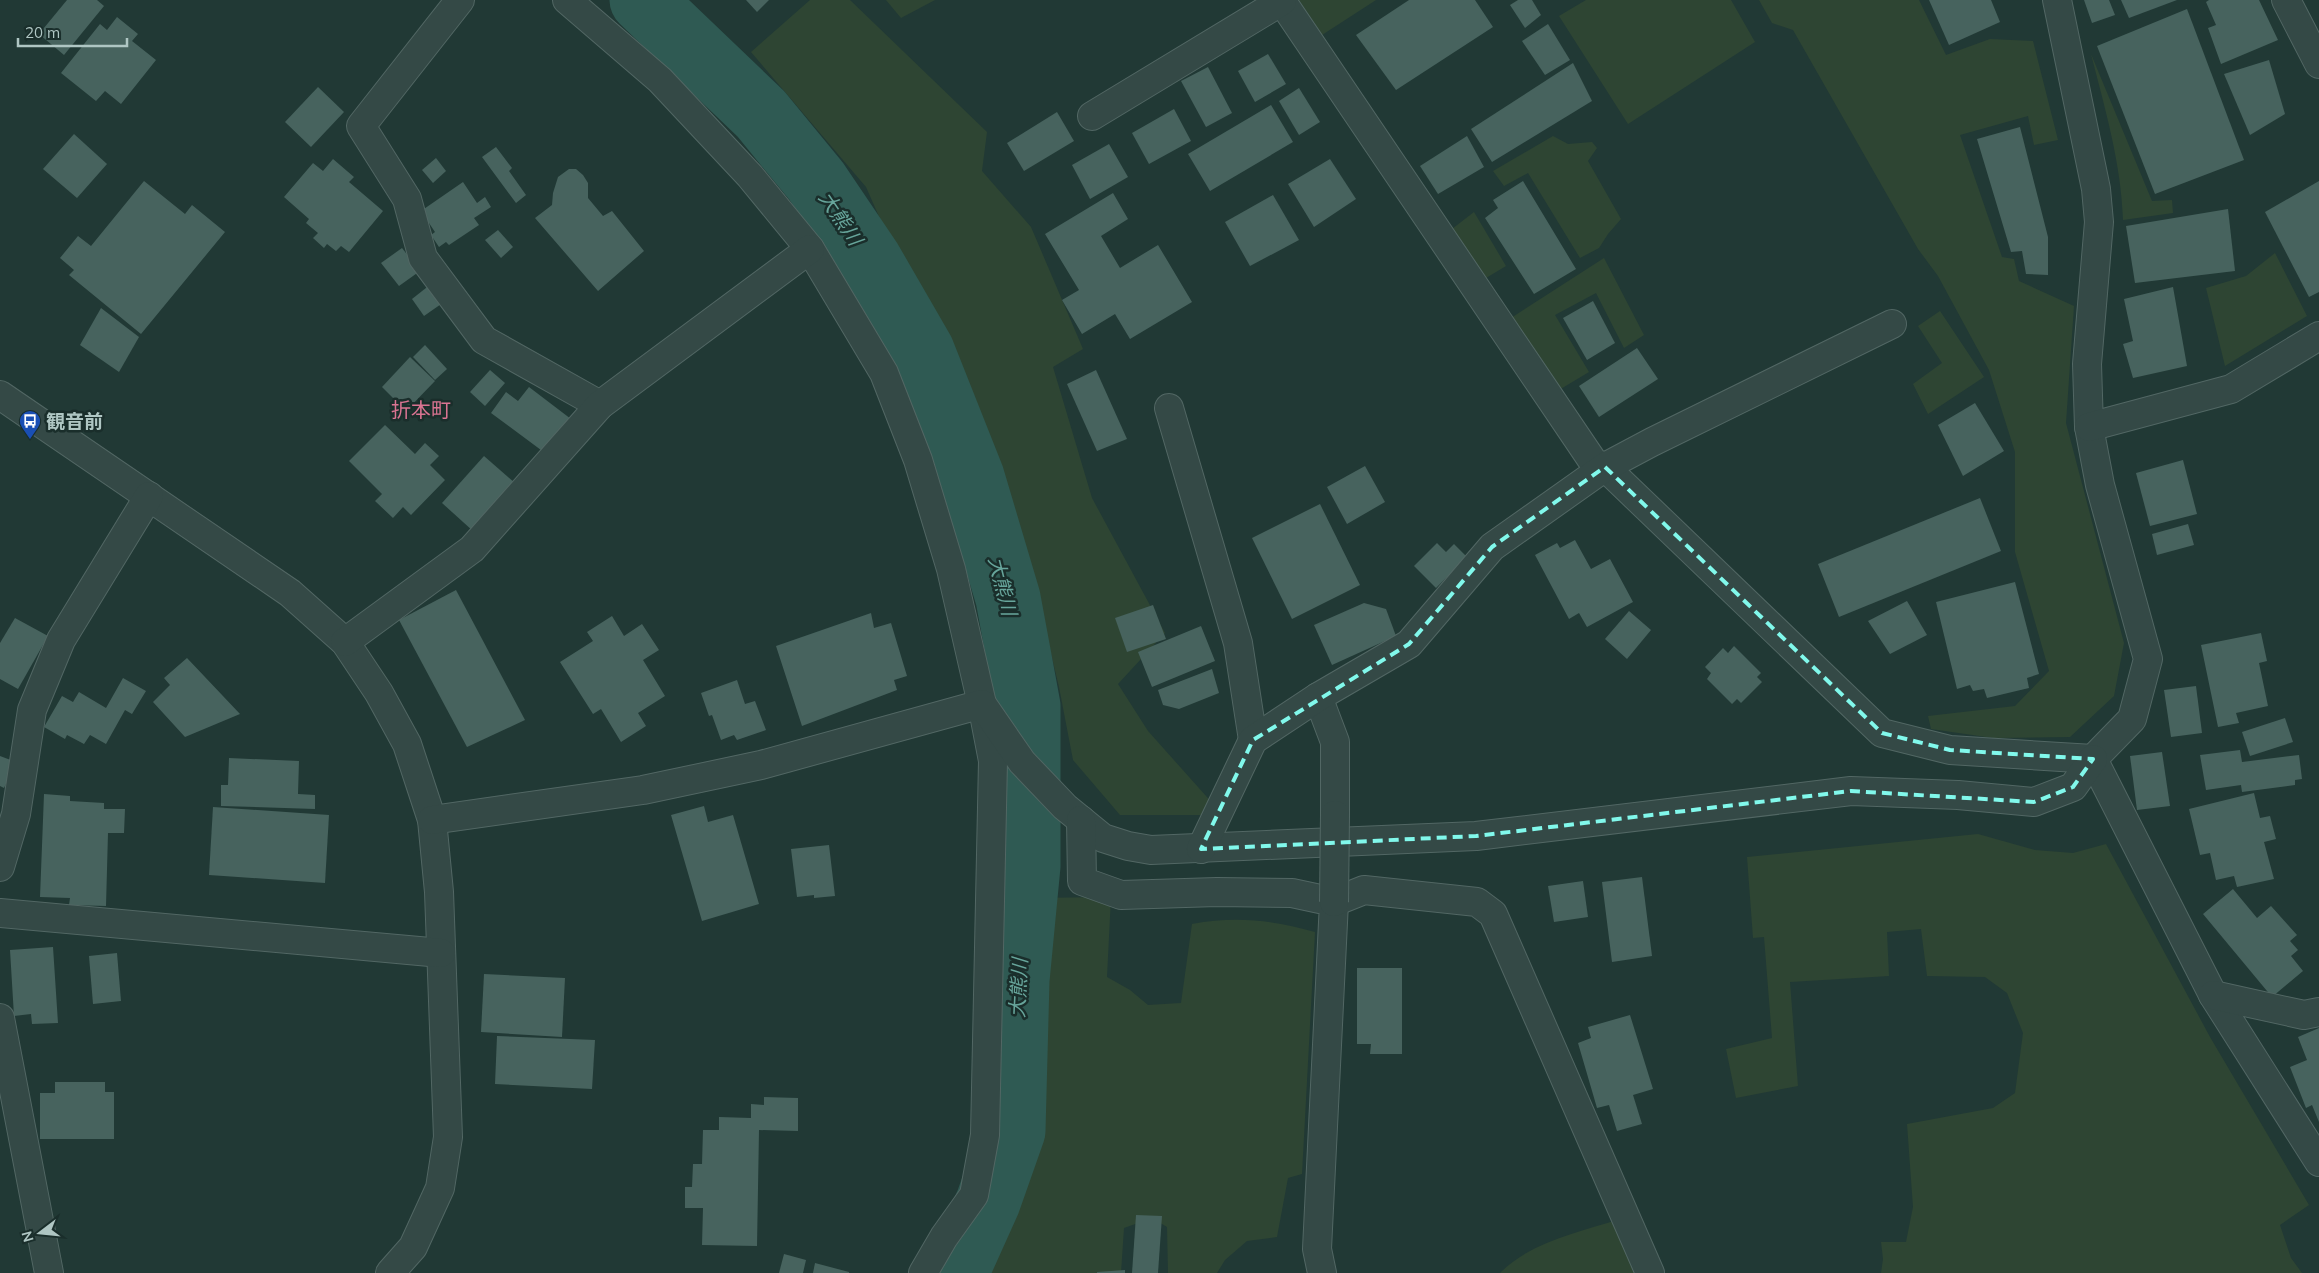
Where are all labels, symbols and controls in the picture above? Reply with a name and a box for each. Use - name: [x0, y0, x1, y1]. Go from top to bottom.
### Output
- scale bar: [18, 15, 126, 47]
- text: 20 m: [25, 23, 60, 42]
- water label: 大熊川: [814, 186, 869, 252]
- district label: 折本町: [391, 397, 451, 422]
- bus stop icon: 観音前: [18, 409, 42, 440]
- place label: 観音前: [46, 409, 103, 433]
- water label: 大熊川: [984, 554, 1023, 620]
- water label: 大熊川: [1004, 955, 1032, 1019]
- north arrow: [15, 1208, 65, 1258]
- text: N: [17, 1229, 38, 1244]

